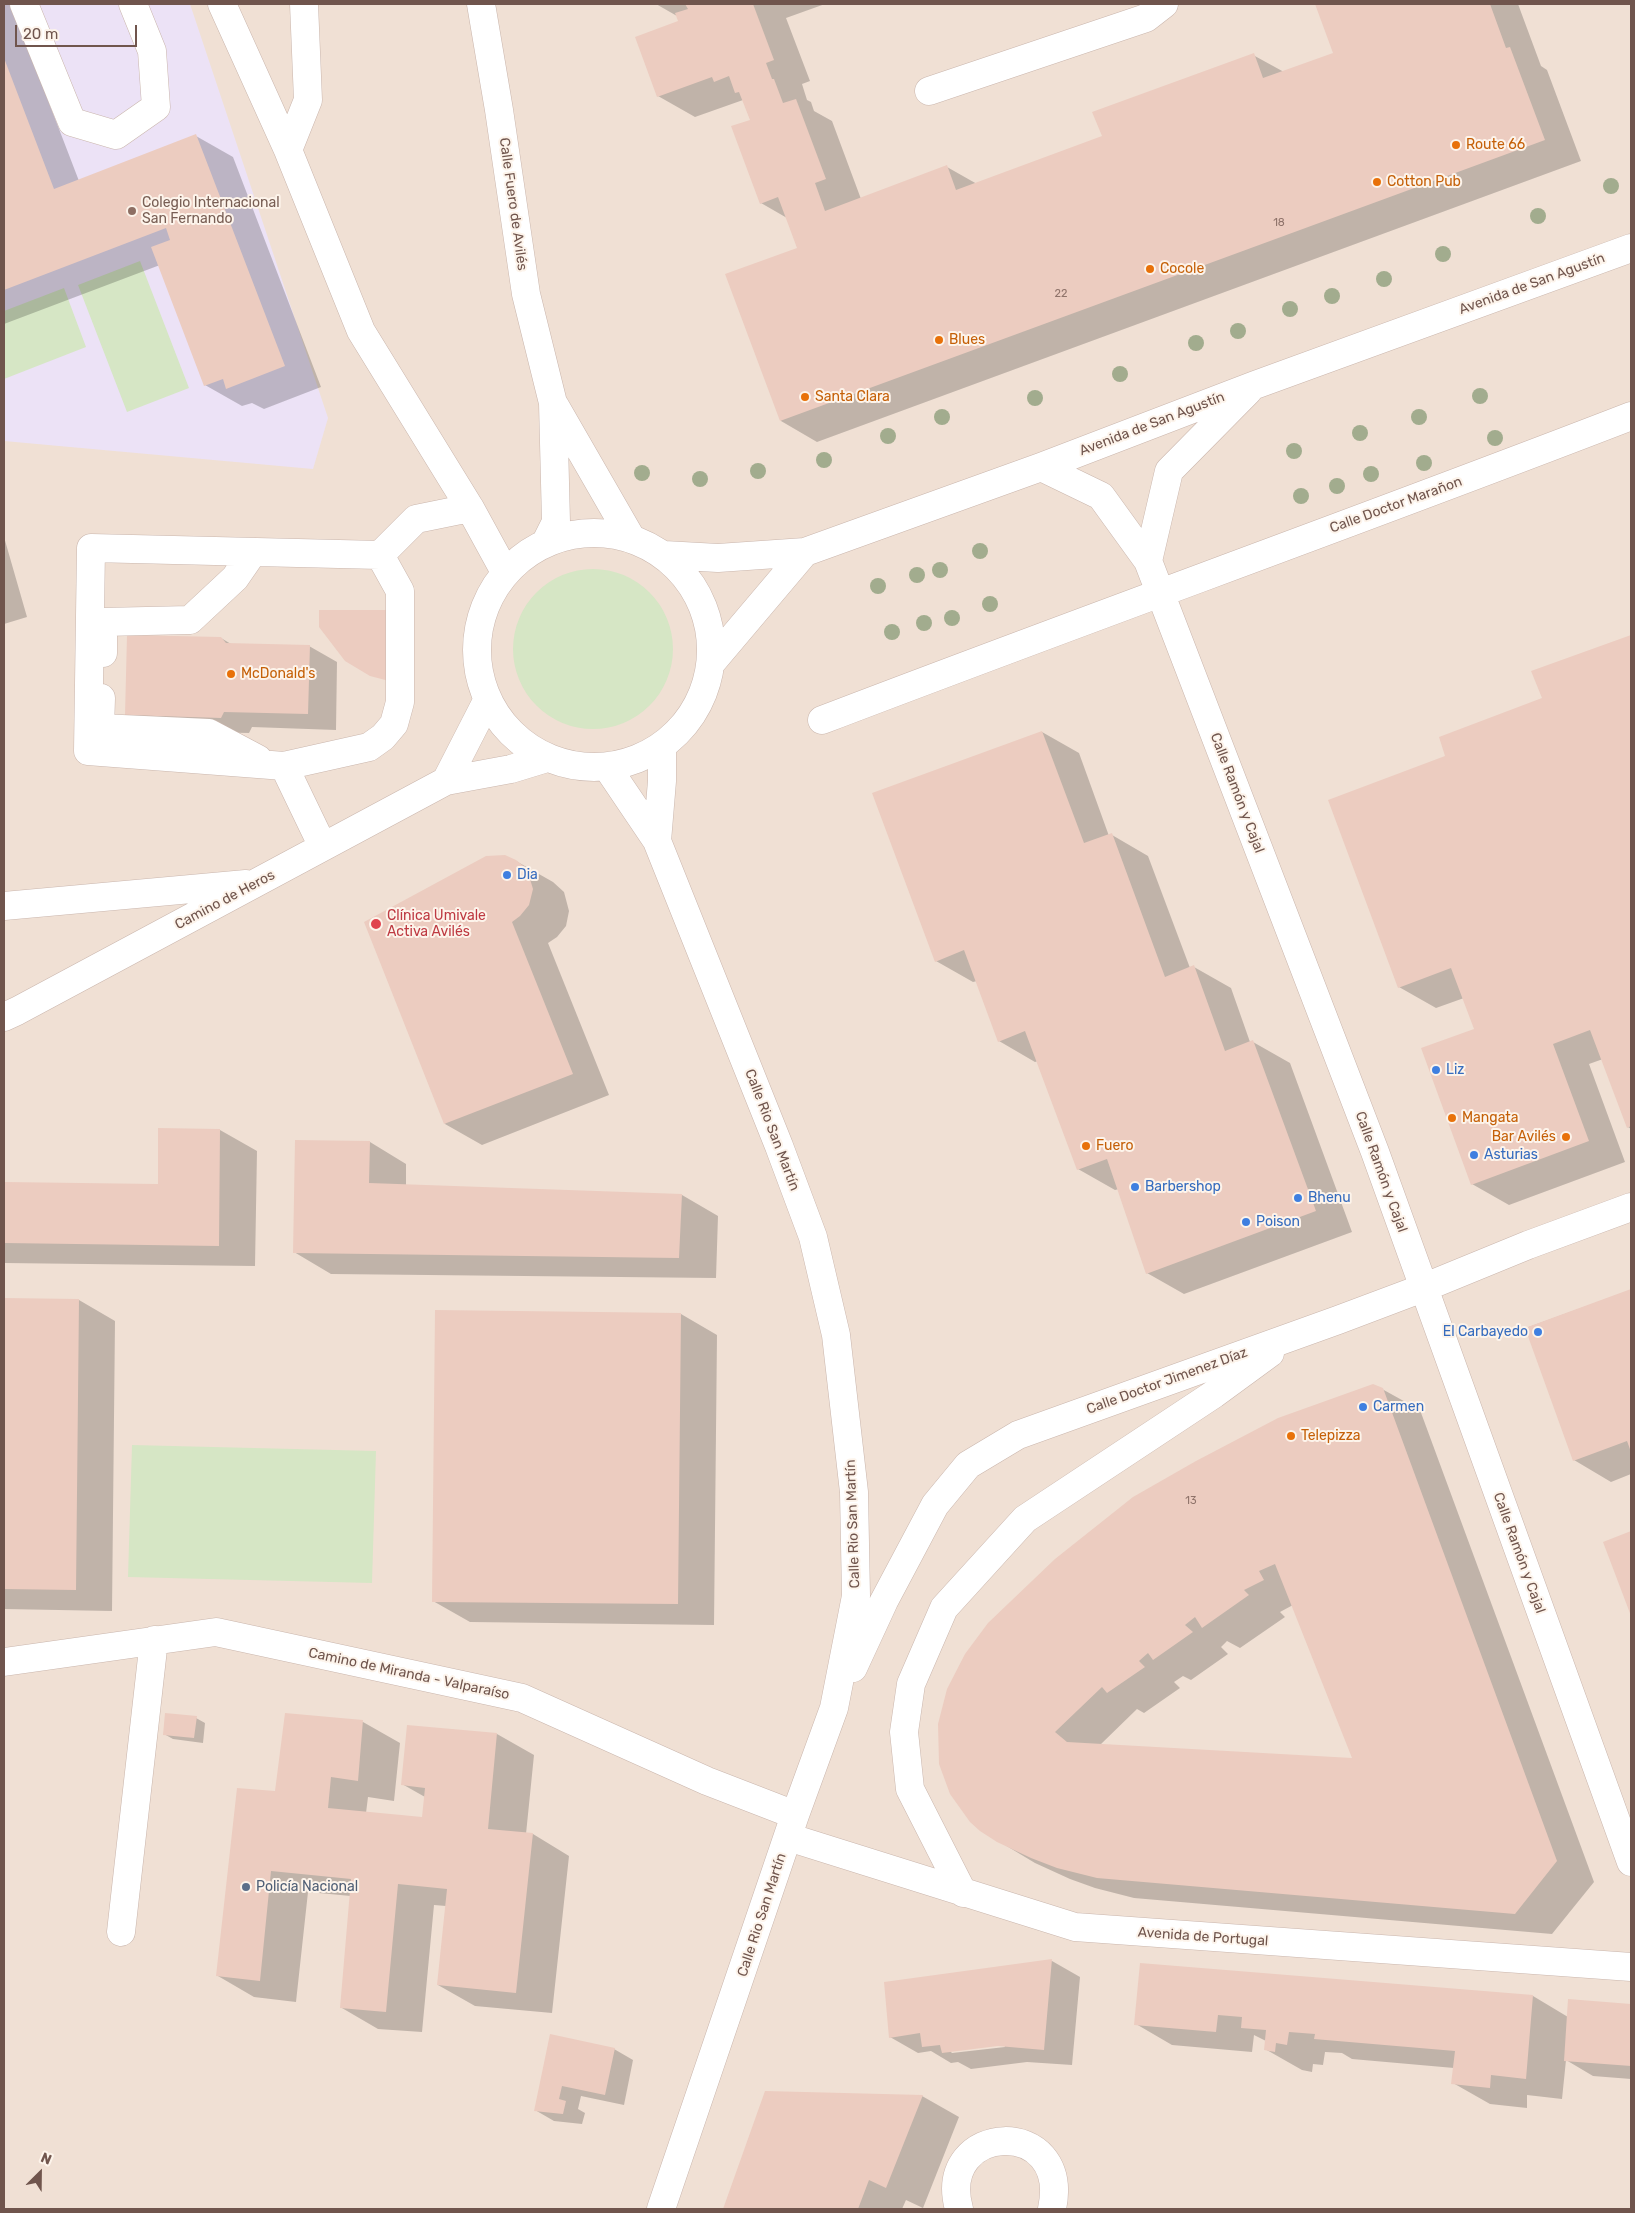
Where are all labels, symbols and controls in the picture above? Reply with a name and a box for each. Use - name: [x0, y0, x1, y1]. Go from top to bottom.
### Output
- scale bar: [18, 15, 140, 47]
- text: 20 m: [23, 25, 58, 43]
- street label: Calle Fuero de Avilés: [495, 136, 531, 272]
- place label: Route 66: [1466, 137, 1525, 153]
- marker: Route 66: [1450, 139, 1462, 151]
- place label: Cotton Pub: [1387, 174, 1461, 190]
- marker: Cotton Pub: [1371, 176, 1383, 188]
- place label: Colegio Internacional San Fernando: [142, 195, 280, 228]
- marker: Colegio Internacional San Fernando: [126, 205, 138, 217]
- house number: 18: [1273, 216, 1285, 230]
- street label: Avenida de San Agustín: [1457, 250, 1607, 318]
- place label: Cocole: [1160, 261, 1204, 277]
- marker: Cocole: [1144, 263, 1156, 275]
- house number: 22: [1055, 287, 1067, 301]
- place label: Blues: [949, 332, 985, 348]
- marker: Blues: [933, 334, 945, 346]
- place label: Santa Clara: [815, 389, 890, 405]
- street label: Avenida de San Agustín: [1077, 389, 1227, 459]
- marker: Santa Clara: [799, 391, 811, 403]
- street label: Calle Doctor Marañon: [1328, 473, 1464, 537]
- place label: McDonald's: [241, 666, 315, 682]
- marker: McDonald's: [225, 668, 237, 680]
- street label: Calle Ramón y Cajal: [1206, 730, 1268, 856]
- street label: Camino de Heros: [172, 867, 278, 933]
- place label: Dia: [517, 867, 538, 883]
- marker: Dia: [501, 869, 513, 881]
- place label: Clínica Umivale Activa Avilés: [387, 908, 486, 940]
- marker: Clínica Umivale Activa Avilés: [369, 917, 383, 931]
- place label: Liz: [1446, 1062, 1464, 1078]
- marker: Liz: [1430, 1064, 1442, 1076]
- street label: Calle Rio San Martín: [741, 1067, 803, 1193]
- street label: Calle Ramón y Cajal: [1351, 1109, 1411, 1235]
- place label: Mangata: [1462, 1110, 1519, 1126]
- marker: Mangata: [1446, 1112, 1458, 1124]
- place label: Bar Avilés: [1492, 1129, 1556, 1145]
- marker: Bar Avilés: [1560, 1131, 1572, 1143]
- place label: Fuero: [1096, 1138, 1134, 1154]
- marker: Fuero: [1080, 1140, 1092, 1152]
- place label: Asturias: [1484, 1147, 1538, 1163]
- marker: Asturias: [1468, 1149, 1480, 1161]
- place label: Barbershop: [1145, 1179, 1221, 1195]
- marker: Barbershop: [1129, 1181, 1141, 1193]
- place label: Bhenu: [1308, 1190, 1351, 1206]
- marker: Bhenu: [1292, 1192, 1304, 1204]
- place label: Poison: [1256, 1214, 1300, 1230]
- marker: Poison: [1240, 1216, 1252, 1228]
- place label: El Carbayedo: [1443, 1324, 1528, 1340]
- marker: El Carbayedo: [1532, 1326, 1544, 1338]
- street label: Calle Doctor Jimenez Díaz: [1084, 1344, 1250, 1418]
- place label: Carmen: [1373, 1399, 1424, 1415]
- marker: Carmen: [1357, 1401, 1369, 1413]
- place label: Telepizza: [1301, 1428, 1361, 1444]
- marker: Telepizza: [1285, 1430, 1297, 1442]
- street label: Calle Rio San Martín: [842, 1459, 864, 1589]
- street label: Calle Ramón y Cajal: [1489, 1490, 1549, 1616]
- house number: 13: [1185, 1494, 1197, 1508]
- street label: Camino de Miranda - Valparaíso: [307, 1644, 511, 1704]
- street label: Calle Rio San Martín: [734, 1851, 790, 1979]
- place label: Policía Nacional: [256, 1879, 358, 1895]
- marker: Policía Nacional: [240, 1881, 252, 1893]
- street label: Avenida de Portugal: [1137, 1924, 1269, 1950]
- north arrow: [15, 2148, 65, 2198]
- text: N: [38, 2149, 54, 2169]

